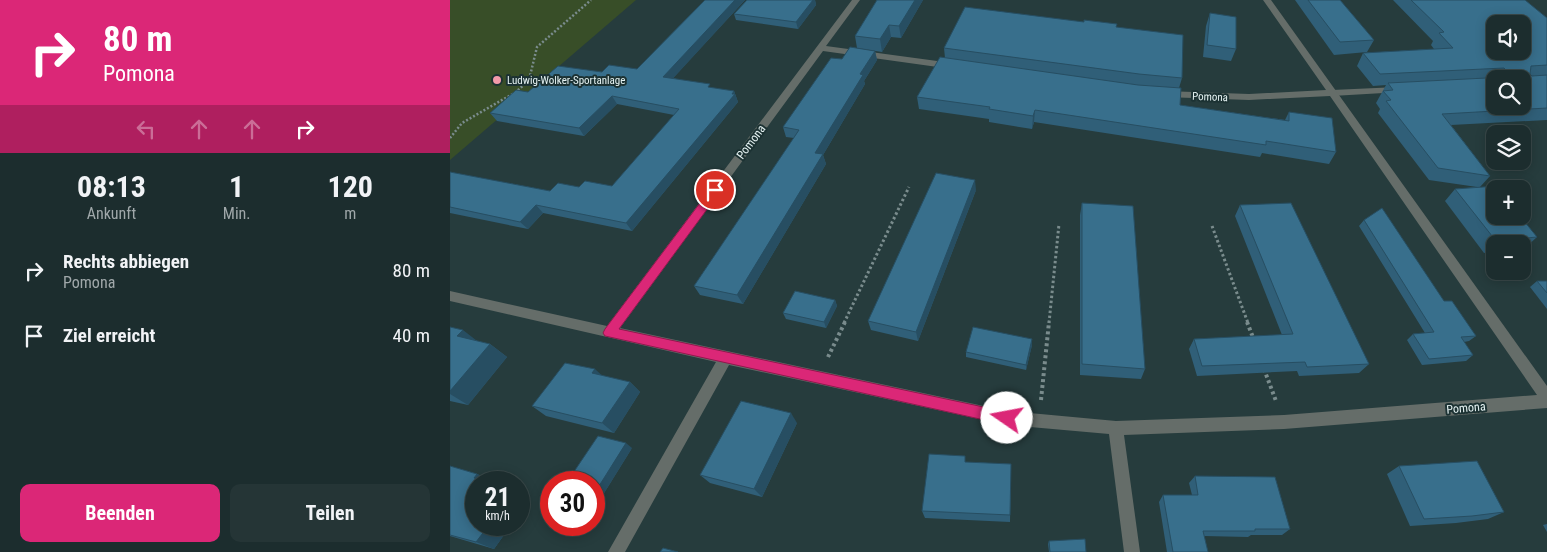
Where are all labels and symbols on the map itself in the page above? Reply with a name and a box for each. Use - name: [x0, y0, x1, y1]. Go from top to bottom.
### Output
- marker: Ludwig-Wolker-Sportanlage: [491, 74, 503, 86]
- place label: Ludwig-Wolker-Sportanlage: [507, 74, 625, 87]
- street label: Pomona: [1192, 90, 1228, 104]
- street label: Pomona: [734, 122, 769, 162]
- pin: [694, 169, 736, 211]
- position arrow: [980, 391, 1032, 443]
- street label: Pomona: [1446, 399, 1486, 417]
- speed limit sign: 30: [540, 471, 605, 536]

